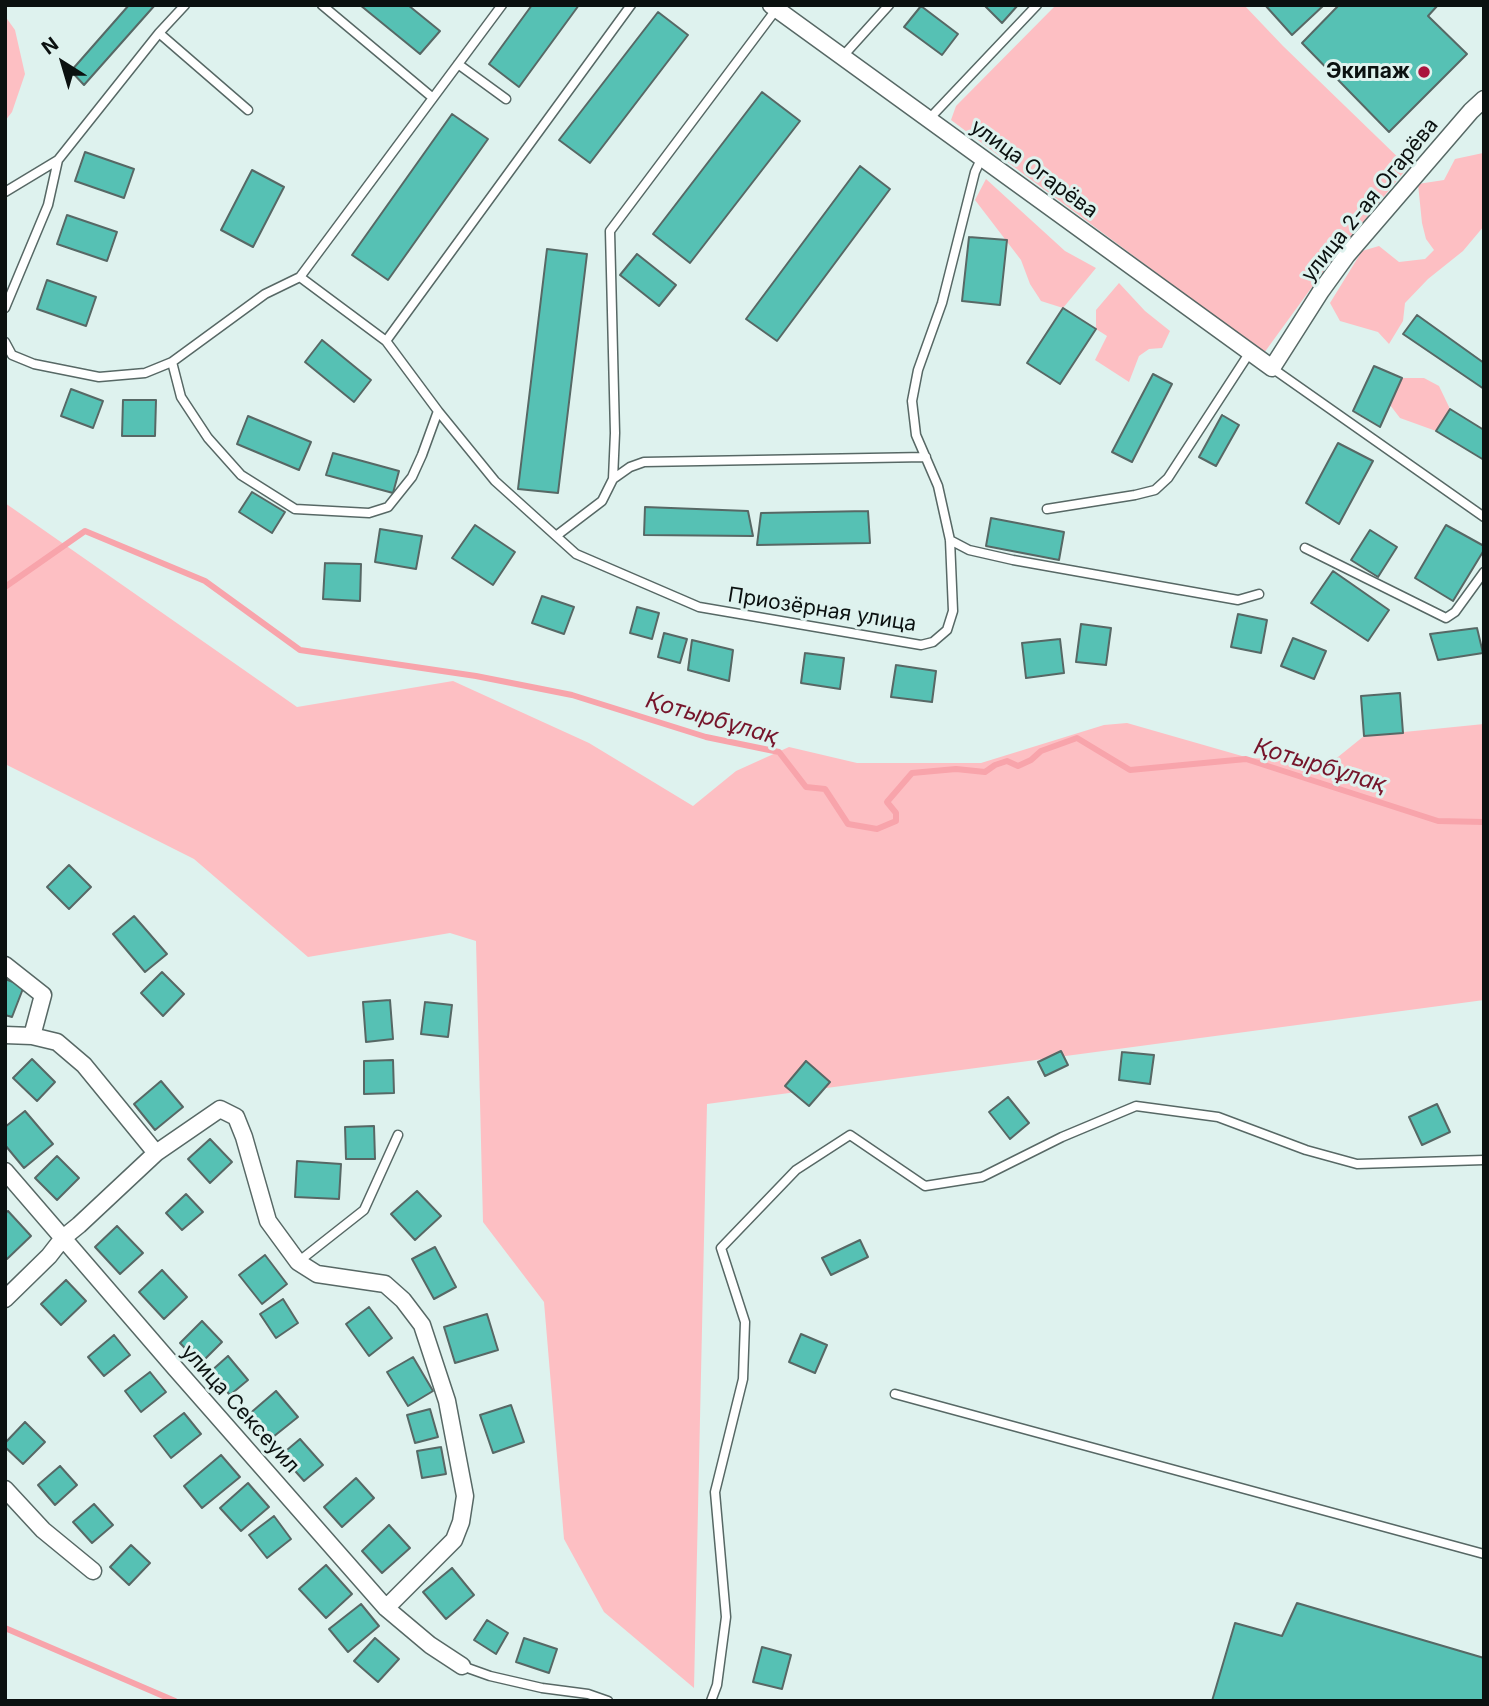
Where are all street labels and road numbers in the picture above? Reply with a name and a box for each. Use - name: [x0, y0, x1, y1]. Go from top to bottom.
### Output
- street label: улица 2-ая Огарёва: [1296, 113, 1444, 287]
- street label: улица Огарёва: [965, 114, 1103, 224]
- street label: Приозёрная улица: [726, 583, 918, 637]
- street label: улица Сексеуил: [176, 1340, 304, 1478]

